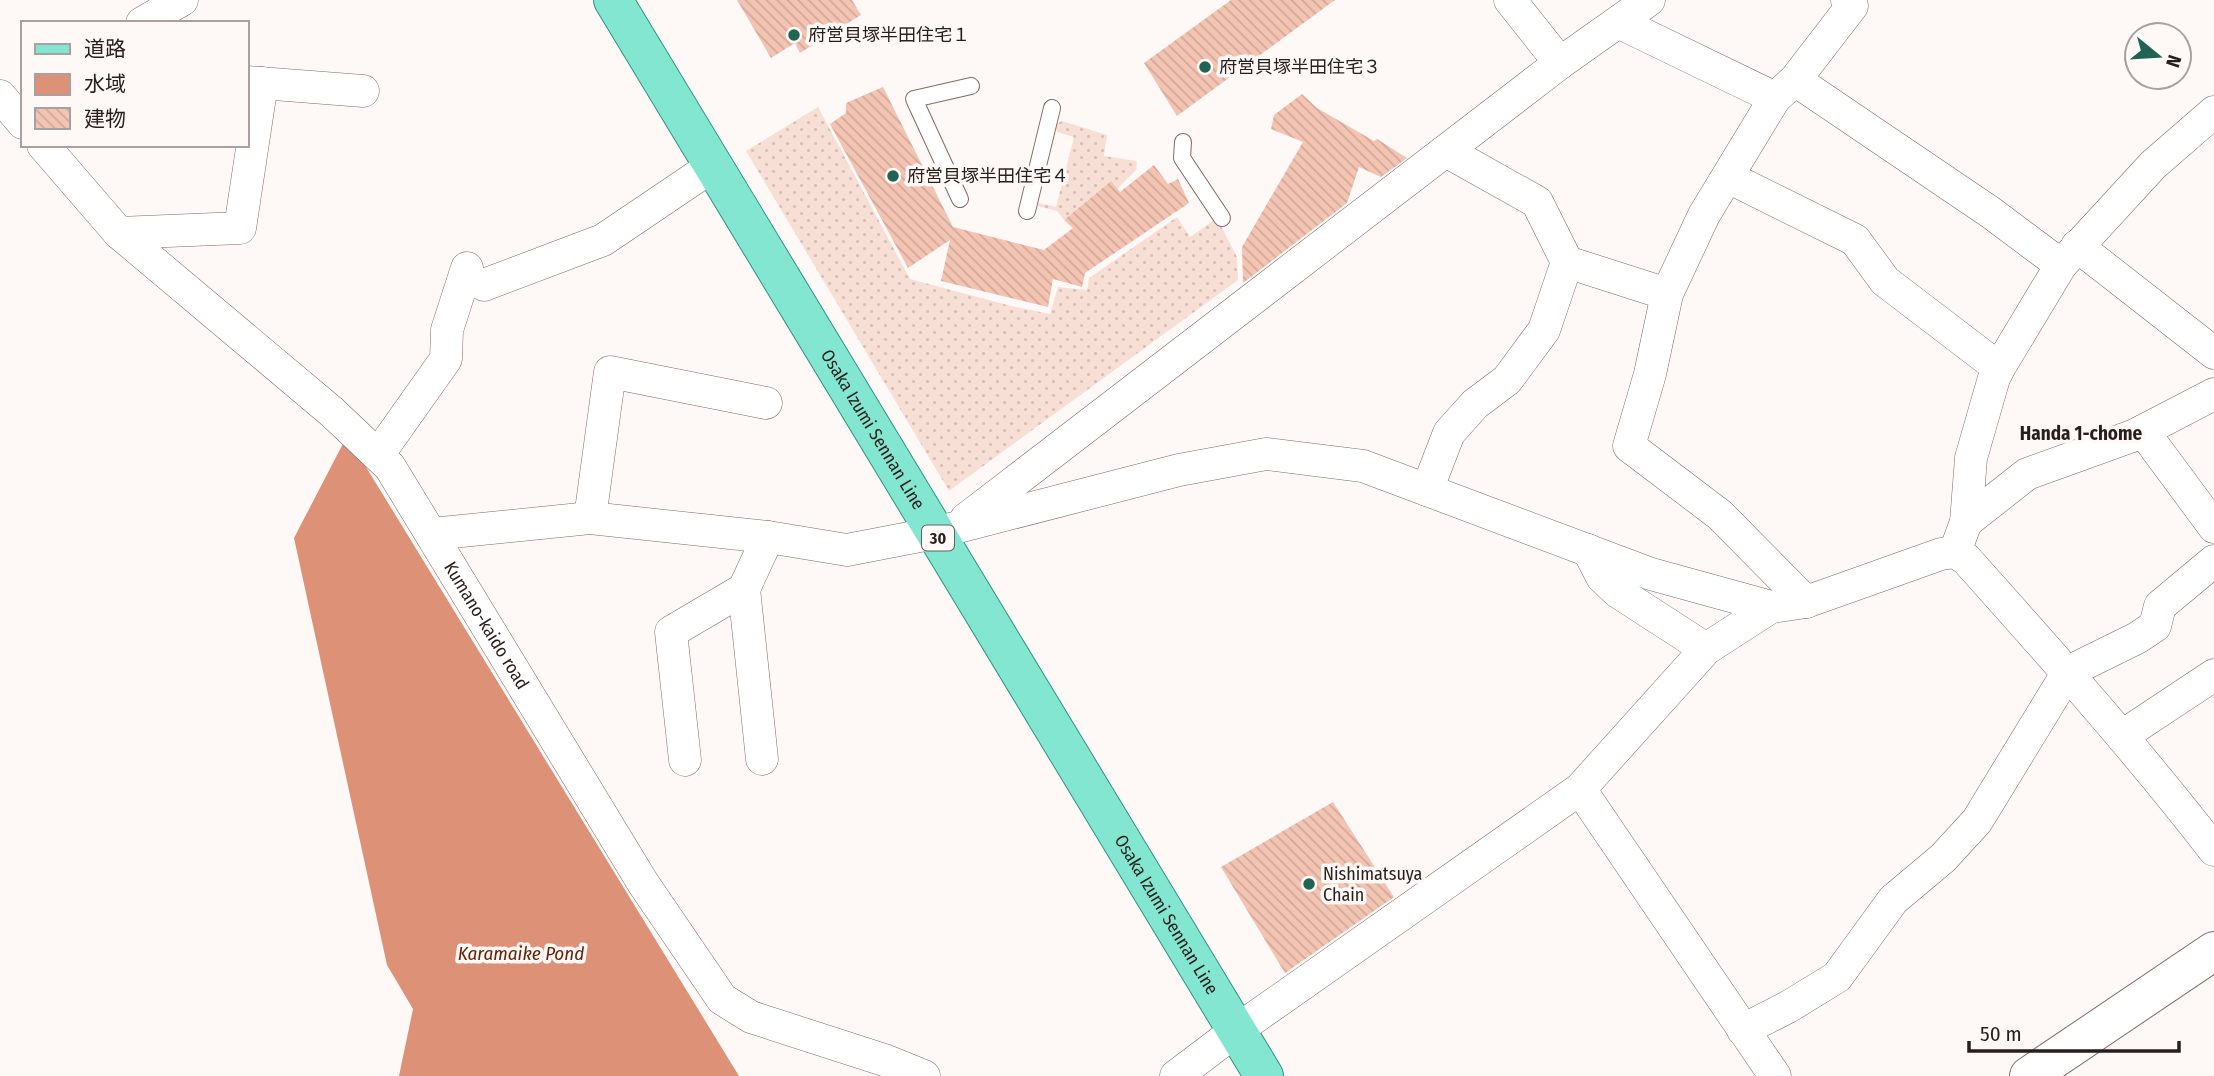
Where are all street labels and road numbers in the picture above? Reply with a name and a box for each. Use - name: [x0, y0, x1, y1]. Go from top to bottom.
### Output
- street label: Osaka Izumi Sennan Line: [816, 346, 930, 514]
- road number: 30: [922, 526, 954, 551]
- street label: Kumano-kaido road: [439, 558, 534, 693]
- street label: Osaka Izumi Sennan Line: [1110, 831, 1223, 999]

